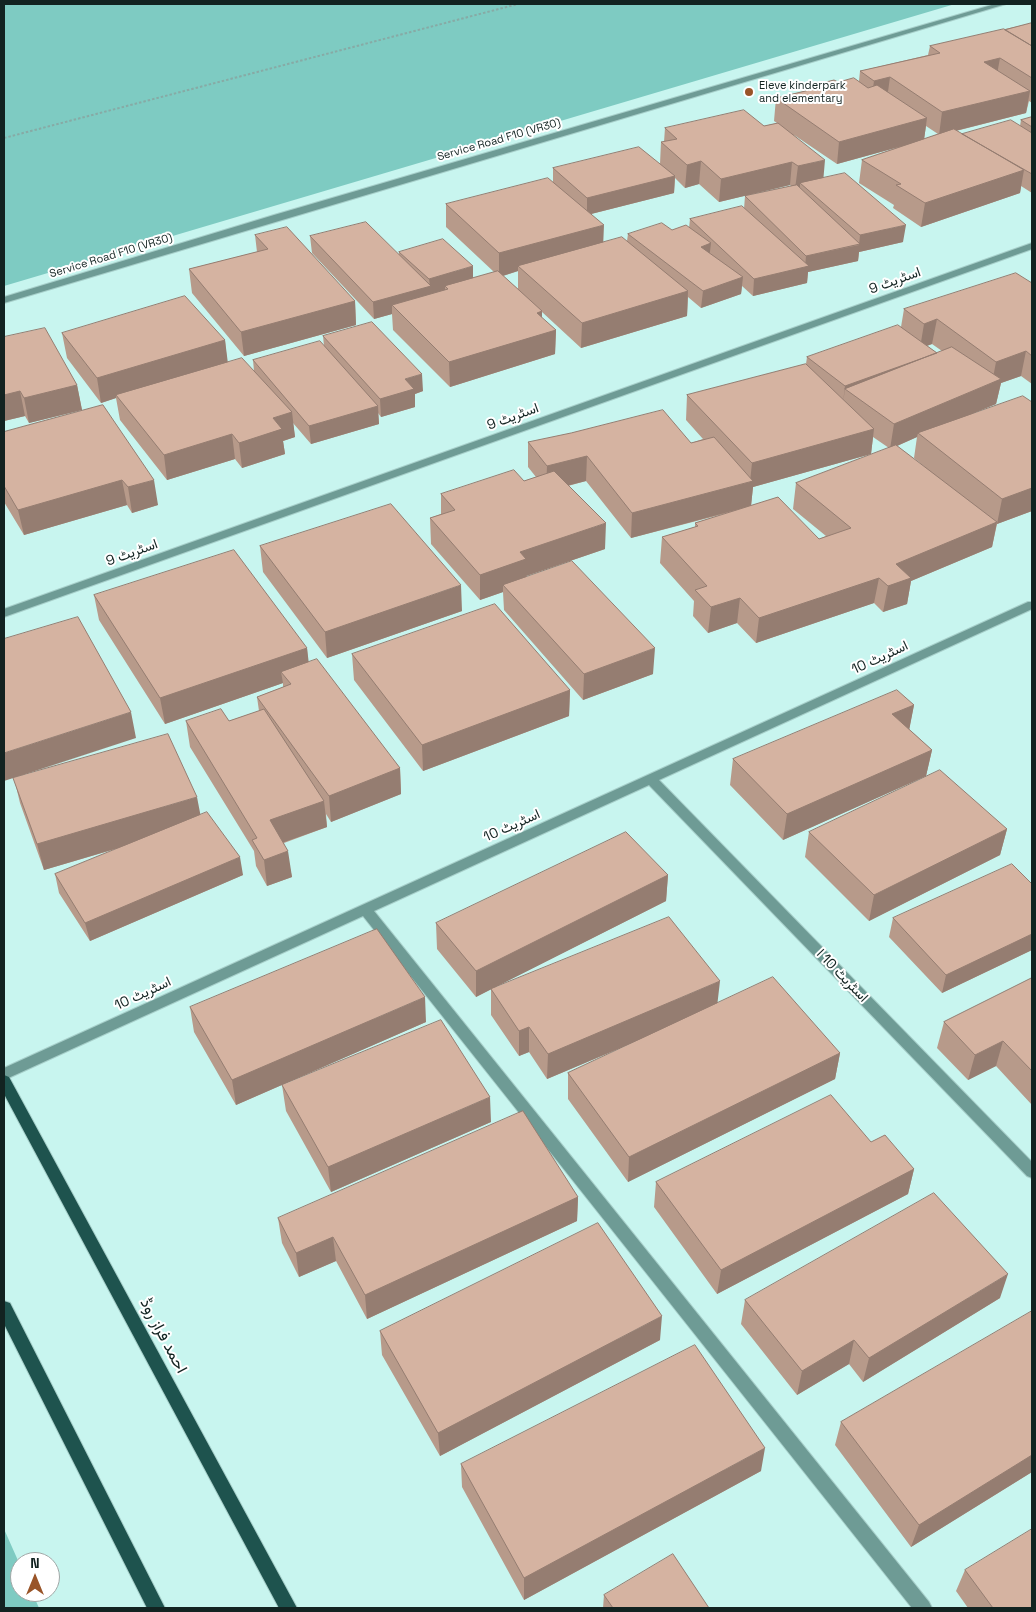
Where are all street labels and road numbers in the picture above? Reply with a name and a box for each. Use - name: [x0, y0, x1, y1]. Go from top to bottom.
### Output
- street label: Service Road F10 (VR30): [436, 116, 562, 164]
- street label: Service Road F10 (VR30): [48, 231, 174, 281]
- street label: اسٹریٹ 9: [867, 264, 923, 298]
- street label: اسٹریٹ 9: [485, 400, 541, 434]
- street label: اسٹریٹ 9: [104, 536, 160, 570]
- street label: اسٹریٹ 10: [849, 638, 911, 678]
- street label: اسٹریٹ 10: [481, 806, 543, 846]
- street label: اسٹریٹ 10 ا: [813, 946, 871, 1006]
- street label: اسٹریٹ 10: [112, 974, 174, 1014]
- street label: احمد فراز روڈ: [135, 1295, 191, 1377]

